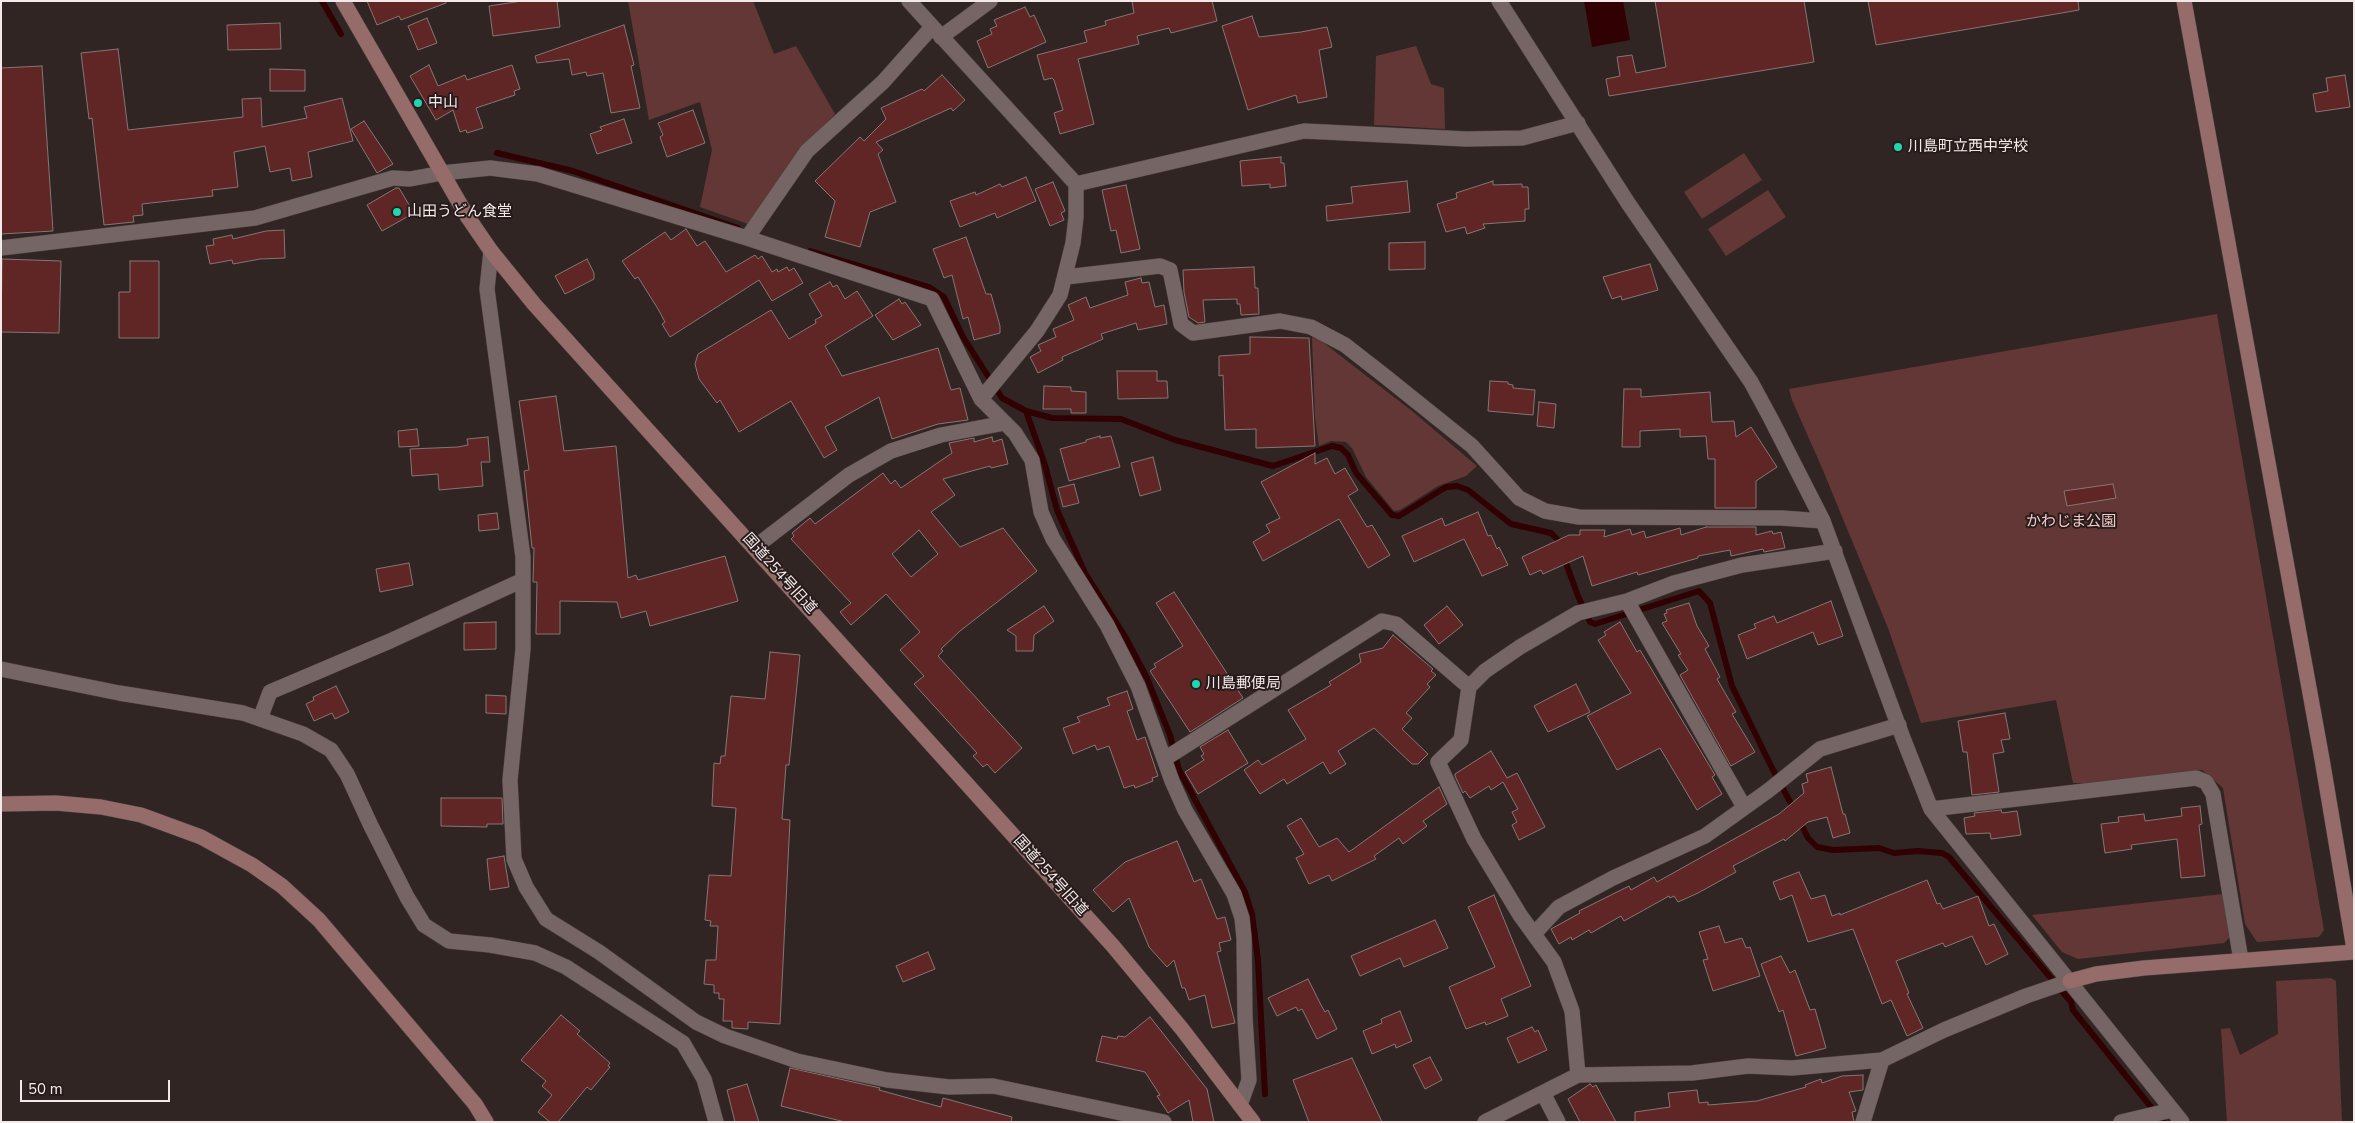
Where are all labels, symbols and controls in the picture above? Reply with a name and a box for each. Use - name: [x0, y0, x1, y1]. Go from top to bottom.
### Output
- place label: 中山: [428, 94, 458, 112]
- marker: 中山: [412, 97, 424, 109]
- place label: 川島町立西中学校: [1908, 138, 2028, 156]
- marker: 川島町立西中学校: [1892, 141, 1904, 153]
- place label: 山田うどん食堂: [407, 203, 512, 221]
- marker: 山田うどん食堂: [391, 206, 403, 218]
- park label: かわじま公園: [2026, 513, 2116, 531]
- street label: 国道254号旧道: [738, 530, 820, 618]
- place label: 川島郵便局: [1206, 675, 1281, 693]
- marker: 川島郵便局: [1190, 678, 1202, 690]
- street label: 国道254号旧道: [1009, 832, 1091, 920]
- scale bar: [22, 1070, 172, 1102]
- text: 50 m: [28, 1079, 63, 1099]

